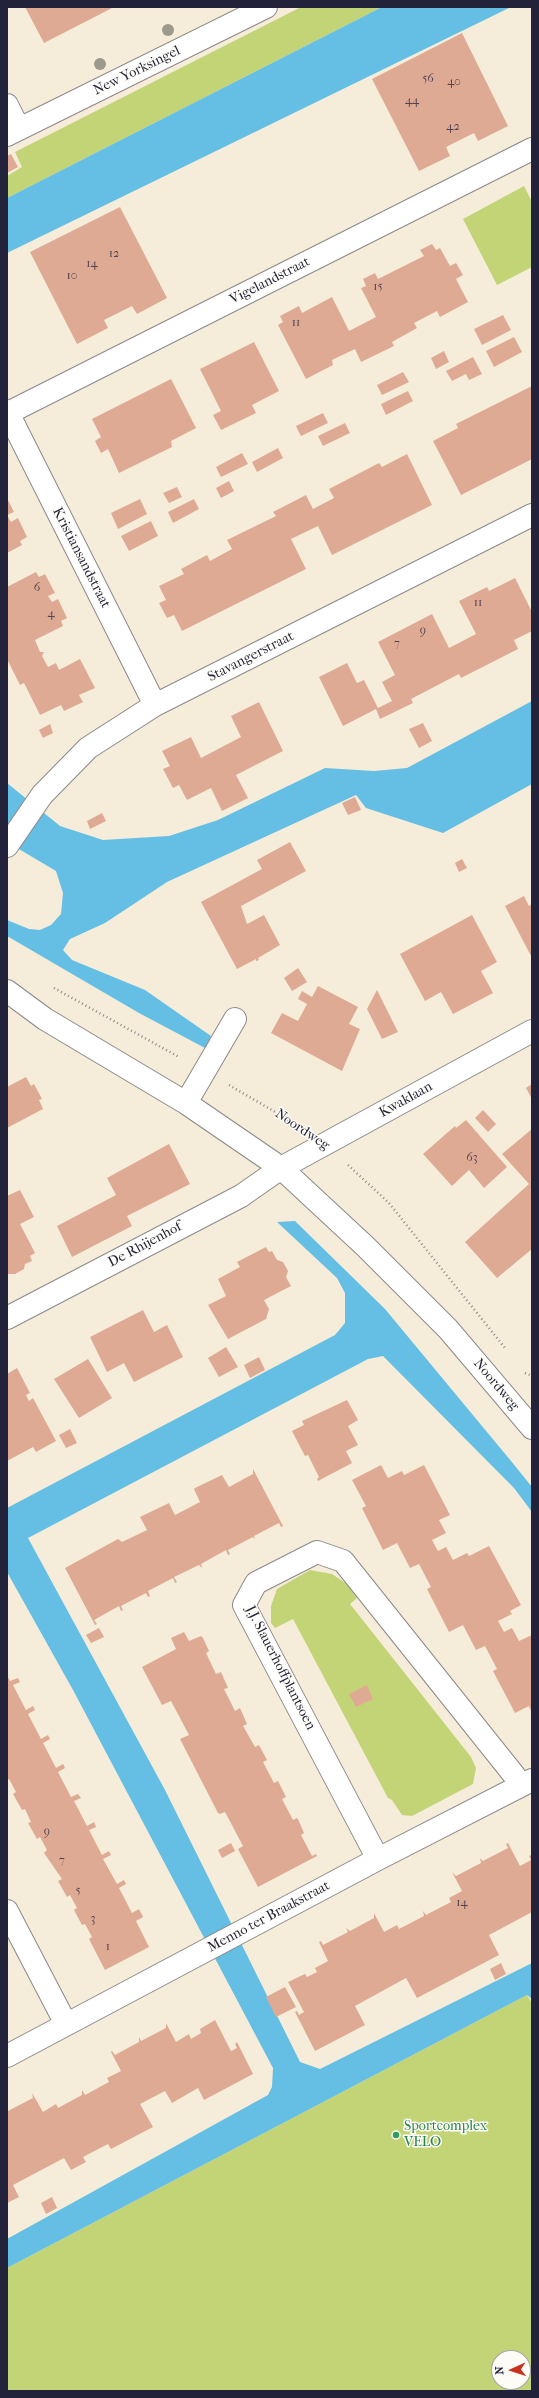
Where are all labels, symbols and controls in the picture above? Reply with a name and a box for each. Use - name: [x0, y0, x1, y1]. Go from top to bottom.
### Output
- street label: New Yorksingel: [91, 43, 183, 99]
- house number: 56: [422, 72, 434, 86]
- house number: 40: [447, 75, 461, 89]
- house number: 44: [405, 94, 419, 108]
- house number: 42: [446, 120, 460, 134]
- house number: 12: [109, 247, 119, 261]
- street label: Vigelandstraat: [227, 254, 313, 308]
- house number: 14: [86, 257, 98, 271]
- house number: 10: [67, 269, 77, 283]
- house number: 15: [373, 280, 383, 294]
- house number: 11: [292, 316, 300, 330]
- street label: Kristiansandstraat: [48, 505, 114, 611]
- house number: 6: [34, 581, 40, 595]
- house number: 11: [474, 596, 482, 610]
- house number: 4: [47, 607, 55, 621]
- house number: 9: [420, 624, 426, 638]
- street label: Stavangerstraat: [205, 628, 297, 686]
- house number: 7: [394, 637, 400, 651]
- street label: Kwaklaan: [376, 1079, 436, 1121]
- street label: Noordweg: [271, 1106, 333, 1154]
- house number: 63: [466, 1151, 478, 1165]
- street label: De Rhijenhof: [105, 1219, 185, 1271]
- street label: Noordweg: [470, 1356, 522, 1414]
- street label: J.J. Slauerhoffplantsoen: [241, 1603, 319, 1733]
- house number: 9: [44, 1825, 50, 1839]
- house number: 7: [59, 1854, 65, 1868]
- street label: Menno ter Braakstraat: [205, 1878, 333, 1956]
- house number: 5: [75, 1884, 81, 1898]
- house number: 14: [456, 1896, 468, 1910]
- house number: 3: [91, 1912, 95, 1926]
- house number: 1: [106, 1940, 110, 1954]
- place label: Sportcomplex VELO: [404, 2119, 487, 2152]
- marker: Sportcomplex VELO: [391, 2130, 401, 2140]
- north arrow: [491, 2350, 531, 2390]
- text: N: [493, 2366, 506, 2375]

